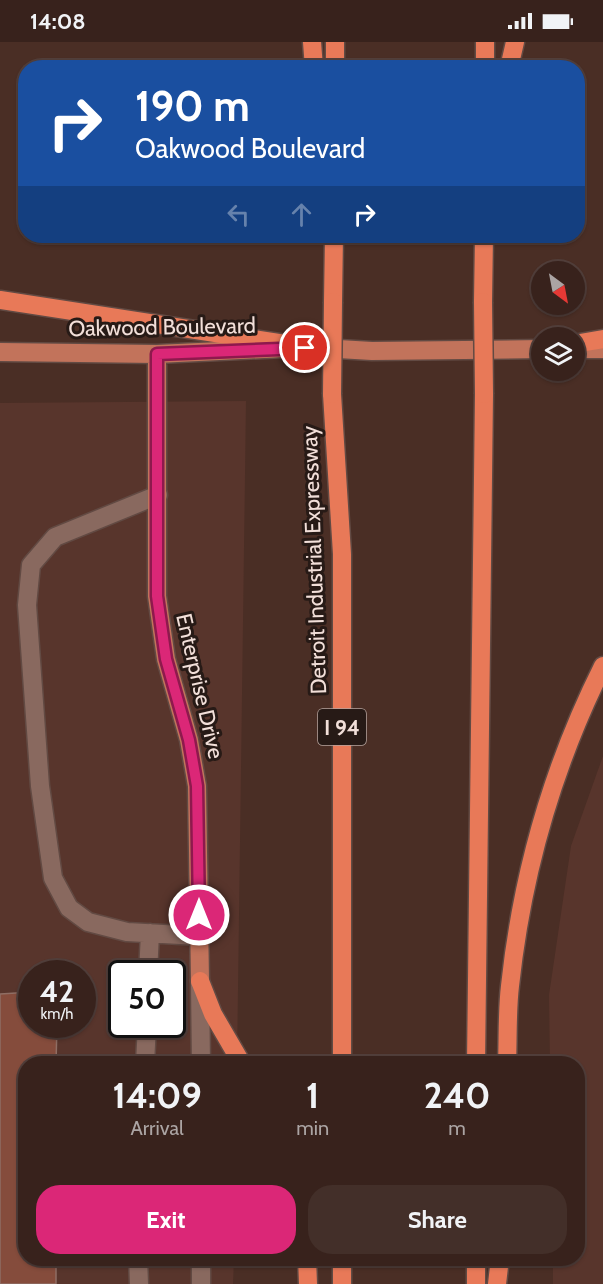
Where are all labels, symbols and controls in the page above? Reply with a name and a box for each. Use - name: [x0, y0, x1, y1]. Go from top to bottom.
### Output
- text: 14:08: [30, 8, 85, 35]
- text: 190 m: [135, 80, 250, 132]
- icon: right: [36, 84, 114, 162]
- text: Oakwood Boulevard: [135, 132, 365, 165]
- icon: left: [222, 198, 255, 231]
- icon: ahead: [285, 198, 318, 231]
- icon: right: [348, 198, 381, 231]
- north arrow: [531, 261, 585, 315]
- map controls: [531, 261, 585, 381]
- street label: Oakwood Boulevard: [68, 312, 256, 342]
- pin: [279, 322, 330, 373]
- button: layers: [531, 327, 585, 381]
- icon: arrive: [288, 331, 321, 364]
- street label: Detroit Industrial Expressway: [296, 425, 332, 695]
- street label: Enterprise Drive: [170, 611, 230, 761]
- road number: I 94: [318, 709, 366, 745]
- position arrow: [167, 883, 231, 947]
- speed limit sign: 50: [108, 960, 186, 1038]
- text: 42: [40, 973, 74, 1010]
- text: km/h: [41, 1005, 73, 1023]
- text: 14:09: [112, 1073, 202, 1117]
- text: 1: [306, 1073, 319, 1117]
- text: 240: [424, 1073, 490, 1117]
- text: Arrival: [130, 1116, 184, 1140]
- text: min: [296, 1116, 329, 1140]
- text: m: [448, 1116, 466, 1140]
- button: Exit: [36, 1185, 296, 1254]
- button: Share: [308, 1185, 567, 1254]

